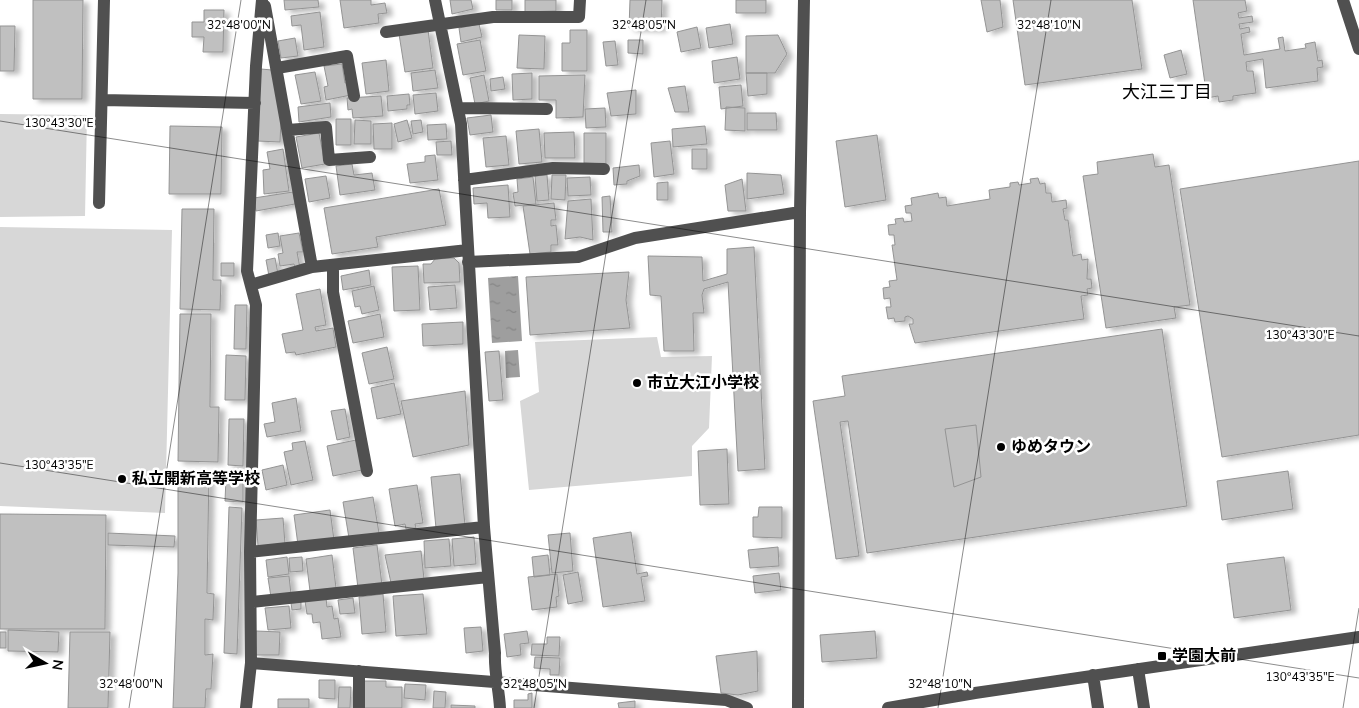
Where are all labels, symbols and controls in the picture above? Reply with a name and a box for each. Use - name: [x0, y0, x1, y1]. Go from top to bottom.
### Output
- text: 32°48'00"N: [207, 17, 271, 33]
- text: 32°48'05"N: [612, 17, 676, 33]
- text: 32°48'10"N: [1017, 17, 1081, 33]
- district label: 大江三丁目: [1122, 80, 1212, 104]
- text: 130°43'30"E: [24, 115, 94, 131]
- text: 130°43'30"E: [1265, 327, 1335, 343]
- place label: 市立大江小学校: [647, 372, 759, 394]
- marker: 市立大江小学校: [631, 377, 643, 389]
- place label: ゆめタウン: [1011, 436, 1091, 458]
- marker: ゆめタウン: [995, 441, 1007, 453]
- text: 130°43'35"E: [24, 457, 94, 473]
- place label: 私立開新高等学校: [132, 468, 260, 490]
- marker: 私立開新高等学校: [116, 473, 128, 485]
- north arrow: [20, 638, 70, 688]
- place label: 学園大前: [1172, 645, 1236, 667]
- marker: 学園大前: [1156, 650, 1168, 662]
- text: N: [47, 658, 68, 672]
- text: 130°43'35"E: [1265, 669, 1335, 685]
- text: 32°48'00"N: [99, 676, 163, 692]
- text: 32°48'05"N: [503, 676, 567, 692]
- text: 32°48'10"N: [908, 676, 972, 692]

